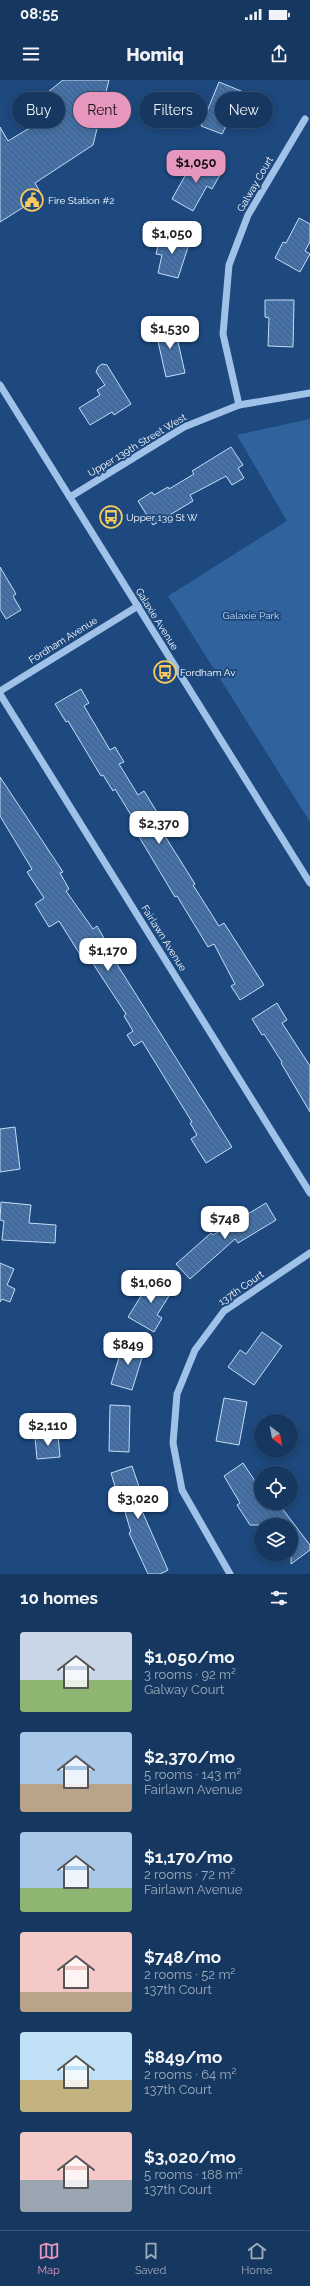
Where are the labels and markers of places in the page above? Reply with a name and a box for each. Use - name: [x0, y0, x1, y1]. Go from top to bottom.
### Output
- pin: $1,050: [163, 150, 229, 184]
- public building icon: Fire Station #2: [19, 187, 45, 213]
- place label: Fire Station #2: [48, 195, 114, 206]
- pin: $1,050: [139, 221, 205, 255]
- pin: $1,530: [137, 316, 203, 350]
- bus stop icon: Upper 139 St W: [98, 504, 124, 530]
- place label: Upper 139 St W: [126, 512, 198, 523]
- bus stop icon: Fordham Av: [152, 659, 178, 685]
- place label: Fordham Av: [180, 667, 236, 678]
- pin: $2,370: [126, 811, 192, 845]
- pin: $1,170: [75, 938, 141, 972]
- pin: $748: [201, 1206, 249, 1240]
- pin: $1,060: [118, 1270, 184, 1304]
- pin: $849: [104, 1332, 152, 1366]
- pin: $2,110: [15, 1413, 81, 1447]
- pin: $3,020: [105, 1486, 171, 1520]

